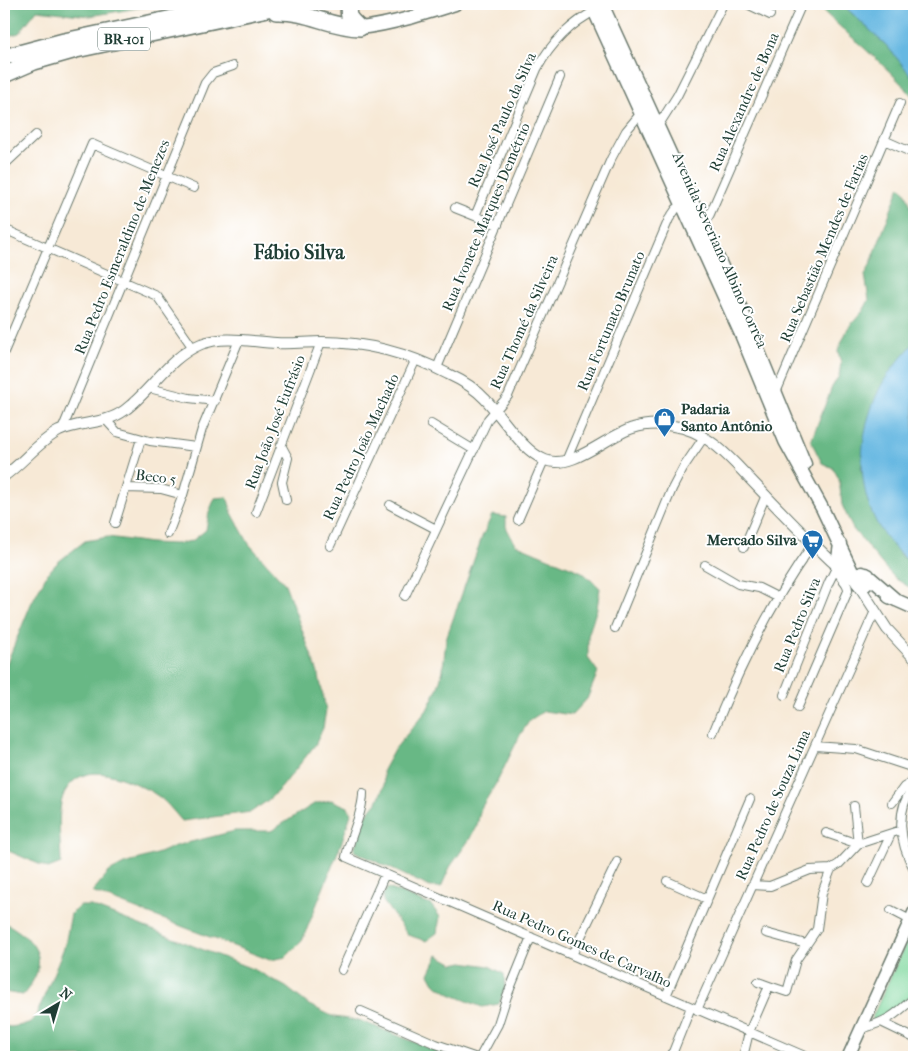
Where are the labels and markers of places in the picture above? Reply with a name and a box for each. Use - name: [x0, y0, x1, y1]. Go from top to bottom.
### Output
- place label: Padaria Santo Antônio: [681, 400, 773, 435]
- shop icon: Padaria Santo Antônio: [653, 406, 677, 437]
- supermarket icon: Mercado Silva: [801, 528, 825, 559]
- place label: Mercado Silva: [706, 531, 798, 549]

